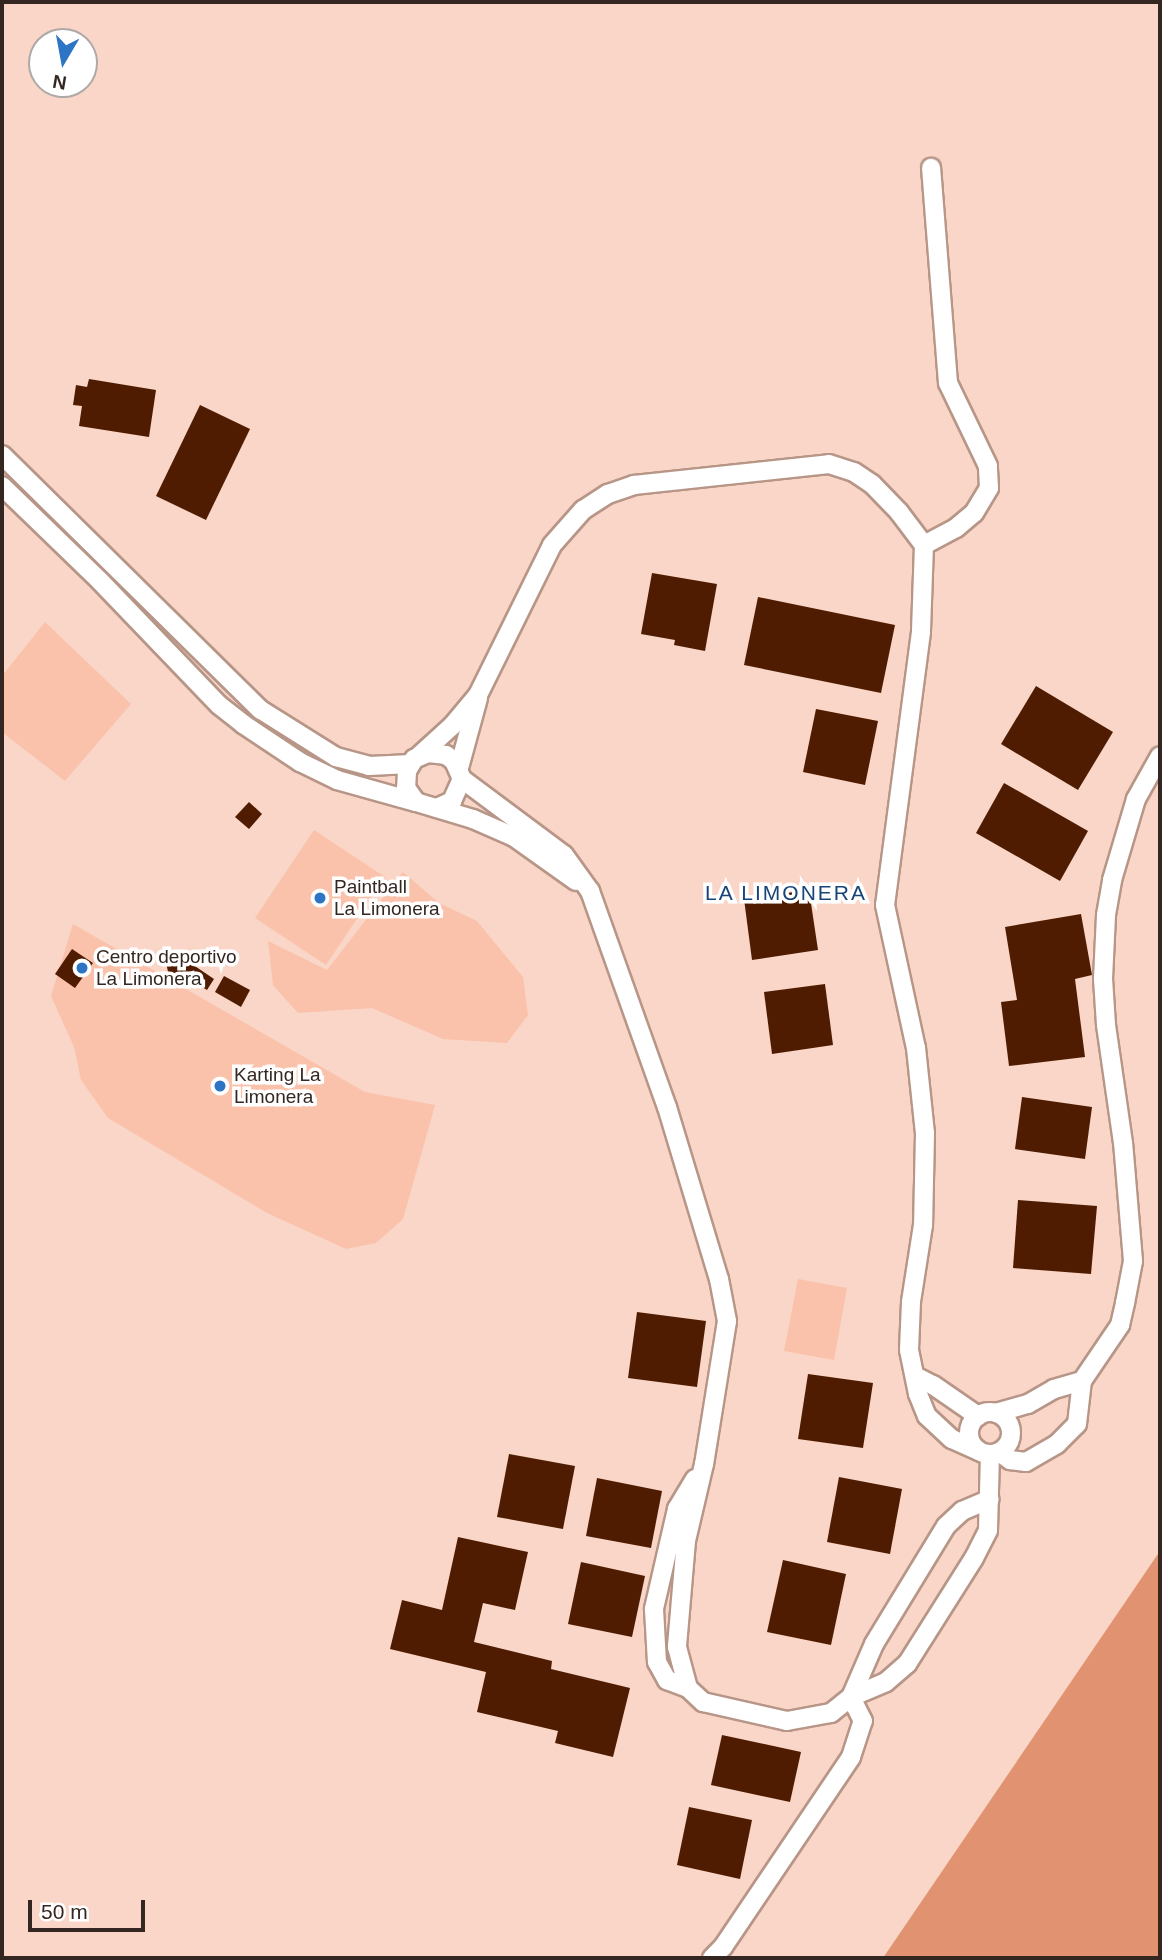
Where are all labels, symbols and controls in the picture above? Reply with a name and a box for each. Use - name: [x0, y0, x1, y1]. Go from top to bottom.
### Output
- north arrow: [28, 28, 98, 98]
- text: N: [51, 71, 68, 94]
- place label: Paintball La Limonera: [334, 876, 440, 920]
- district label: LA LIMONERA: [706, 880, 866, 906]
- marker: Paintball La Limonera: [312, 890, 328, 906]
- place label: Centro deportivo La Limonera: [96, 946, 236, 990]
- marker: Centro deportivo La Limonera: [74, 960, 90, 976]
- place label: Karting La Limonera: [234, 1064, 321, 1108]
- marker: Karting La Limonera: [212, 1078, 228, 1094]
- scale bar: [32, 1886, 149, 1930]
- text: 50 m: [41, 1900, 88, 1923]

